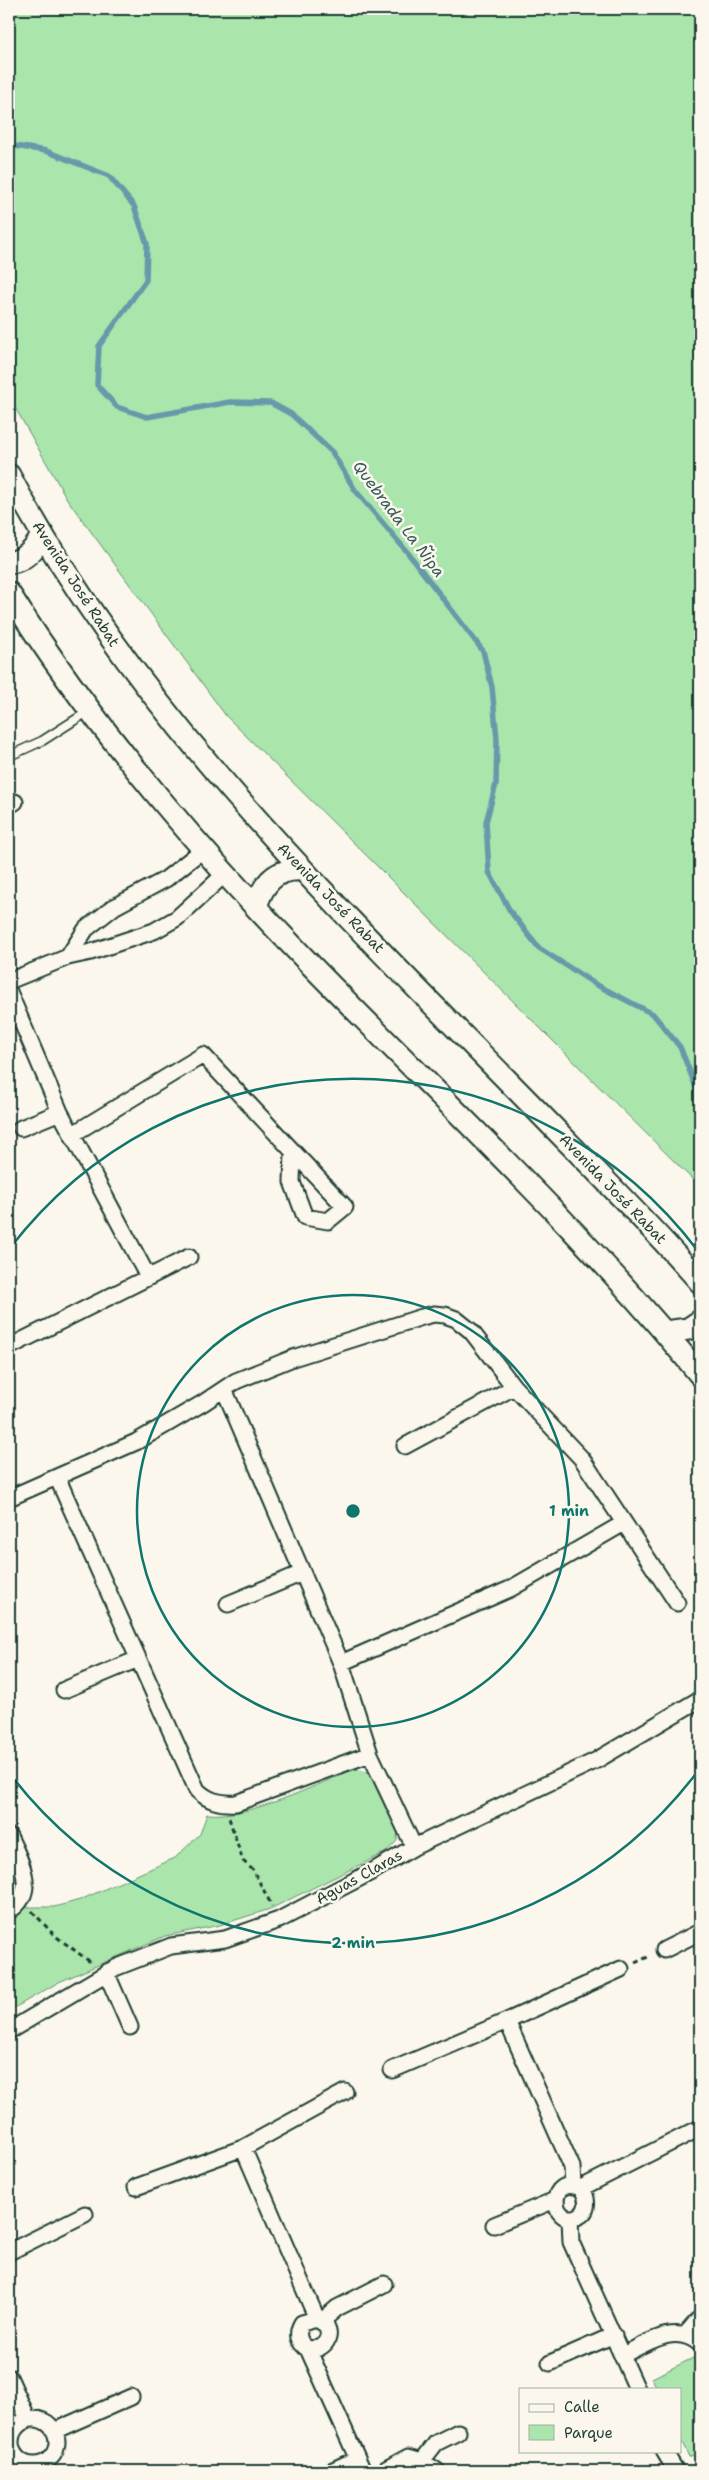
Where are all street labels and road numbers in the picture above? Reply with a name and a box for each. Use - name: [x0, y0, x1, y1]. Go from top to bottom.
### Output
- street label: Avenida José Rabat: [28, 517, 124, 651]
- street label: Avenida José Rabat: [273, 838, 389, 958]
- street label: Avenida José Rabat: [555, 1129, 671, 1249]
- street label: Aguas Claras: [312, 1845, 406, 1909]

